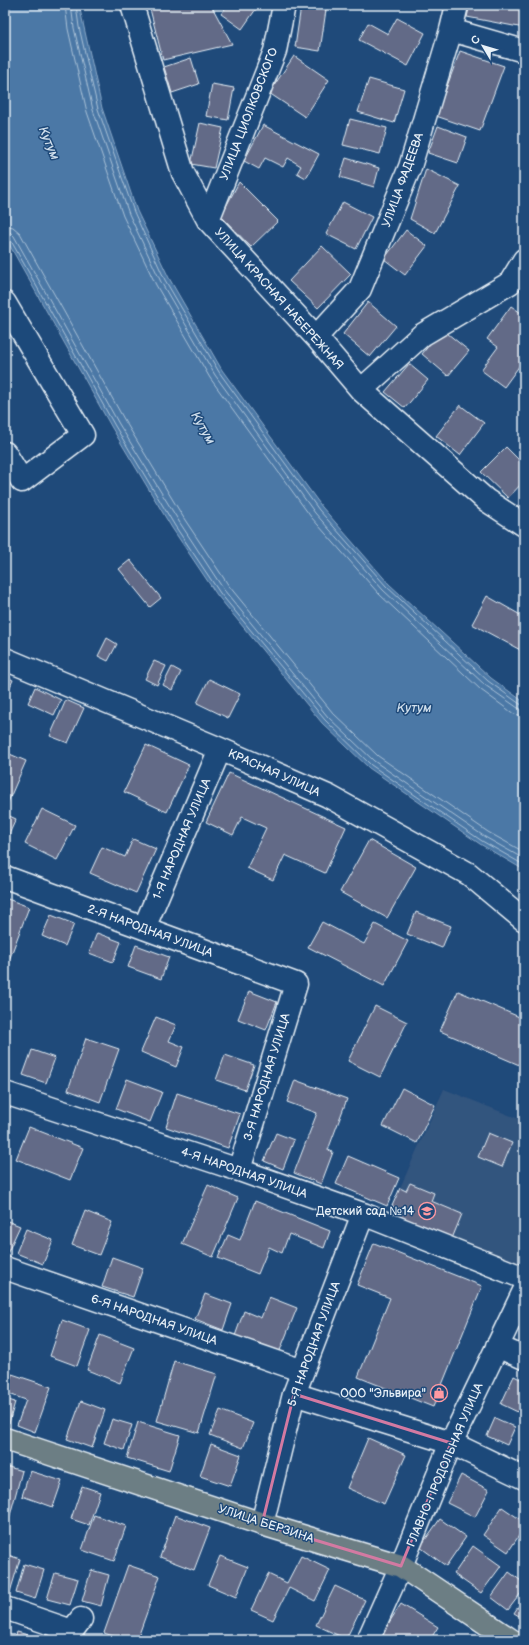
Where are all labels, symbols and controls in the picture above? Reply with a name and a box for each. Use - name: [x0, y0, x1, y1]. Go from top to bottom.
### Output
- north arrow: [463, 26, 503, 66]
- text: С: [468, 33, 483, 47]
- street label: УЛИЦА ЦИОЛКОВСКОГО: [217, 45, 281, 182]
- water label: Кутум: [35, 124, 63, 163]
- street label: УЛИЦА ФАДЕЕВА: [379, 130, 427, 229]
- street label: УЛИЦА КРАСНАЯ НАБЕРЕЖНАЯ: [211, 225, 347, 373]
- water label: Кутум: [187, 409, 219, 448]
- water label: Кутум: [397, 700, 432, 716]
- street label: КРАСНАЯ УЛИЦА: [226, 746, 323, 800]
- street label: 1-Я НАРОДНАЯ УЛИЦА: [150, 776, 215, 902]
- street label: 2-Я НАРОДНАЯ УЛИЦА: [85, 901, 215, 961]
- street label: 3-Я НАРОДНАЯ УЛИЦА: [240, 1011, 294, 1143]
- street label: 4-Я НАРОДНАЯ УЛИЦА: [179, 1144, 310, 1202]
- school or university icon: Детский сад №14: [417, 1201, 437, 1221]
- place label: Детский сад №14: [316, 1204, 415, 1219]
- street label: 5-Я НАРОДНАЯ УЛИЦА: [284, 1279, 344, 1409]
- street label: 6-Я НАРОДНАЯ УЛИЦА: [89, 1291, 220, 1349]
- street label: ГЛАВНО-ПРОДОЛЬНАЯ УЛИЦА: [404, 1380, 487, 1549]
- shop icon: ООО "Эльвира": [429, 1383, 449, 1403]
- place label: ООО "Эльвира": [340, 1386, 426, 1401]
- street label: УЛИЦА БЕРЗИНА: [216, 1501, 316, 1547]

